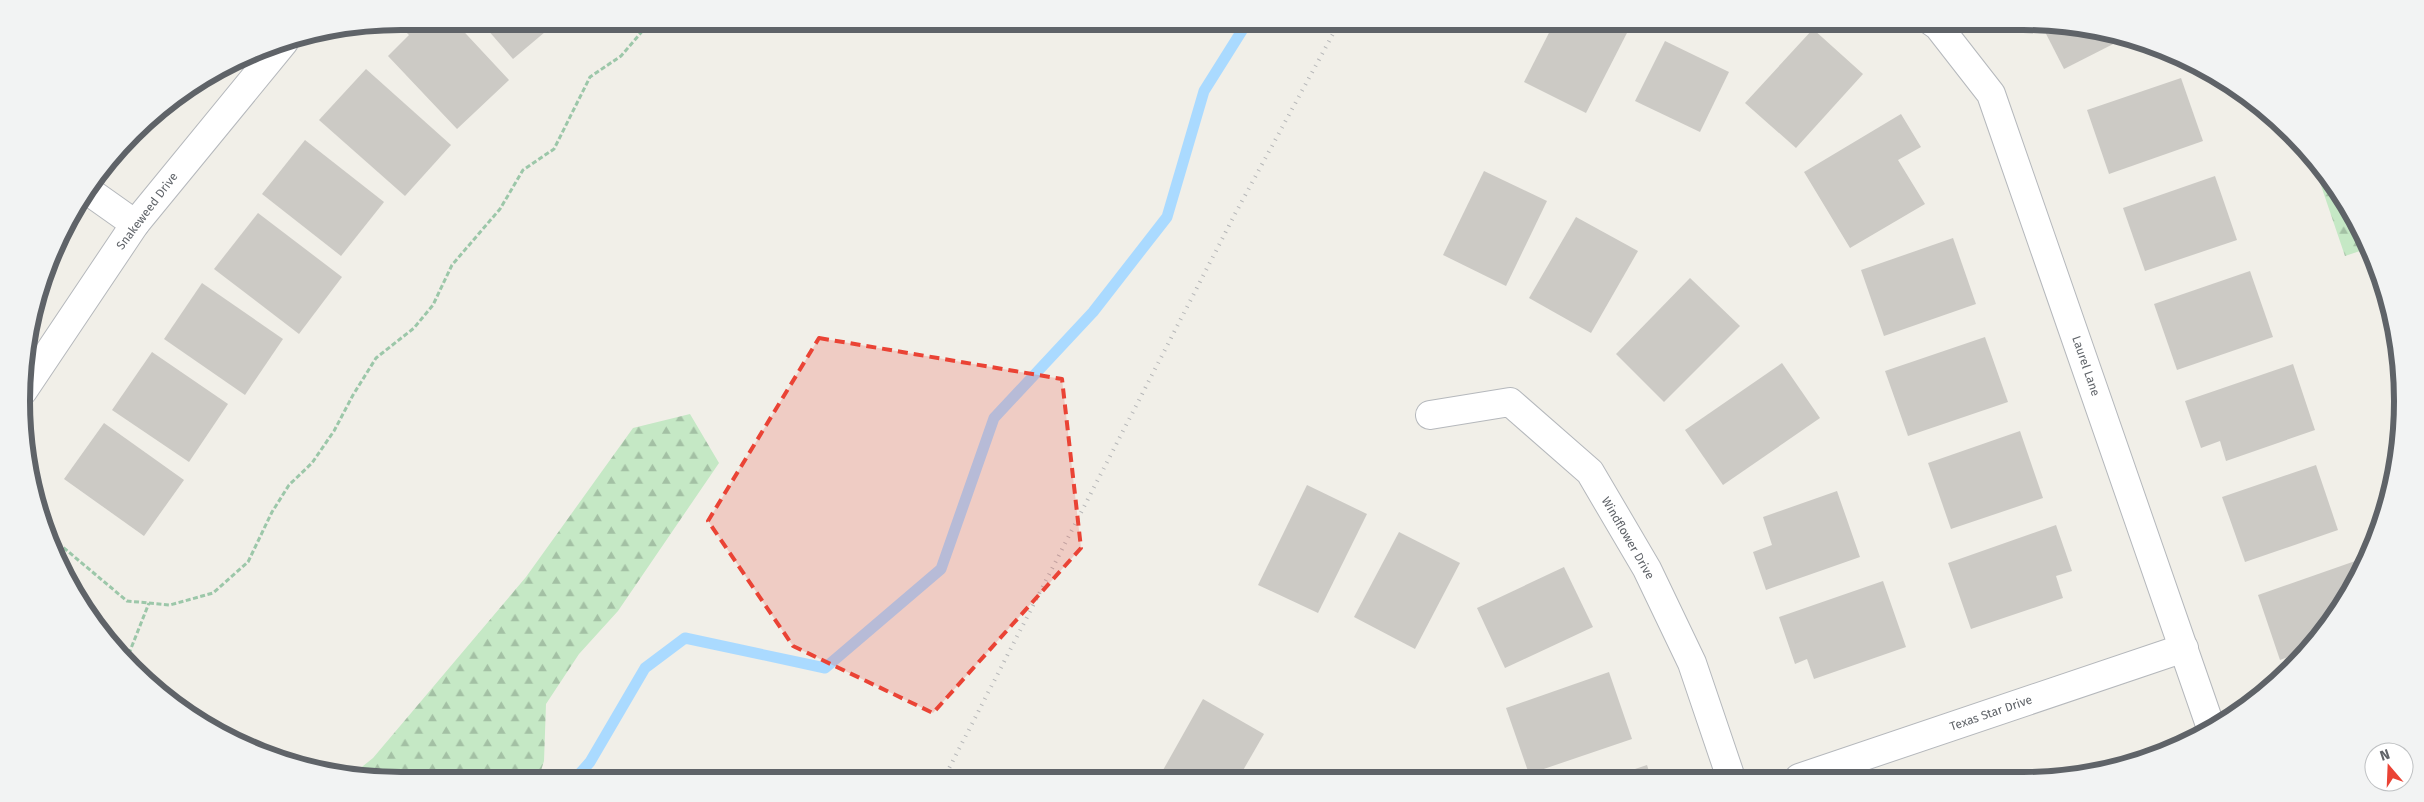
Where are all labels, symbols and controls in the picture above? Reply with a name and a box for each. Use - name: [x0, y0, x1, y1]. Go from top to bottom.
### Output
- street label: Snakeweed Drive: [113, 170, 181, 252]
- street label: Laurel Lane: [2069, 334, 2103, 398]
- street label: Windflower Drive: [1599, 494, 1657, 582]
- street label: Texas Star Drive: [1948, 692, 2034, 734]
- north arrow: [2364, 742, 2414, 792]
- text: N: [2378, 746, 2392, 765]

